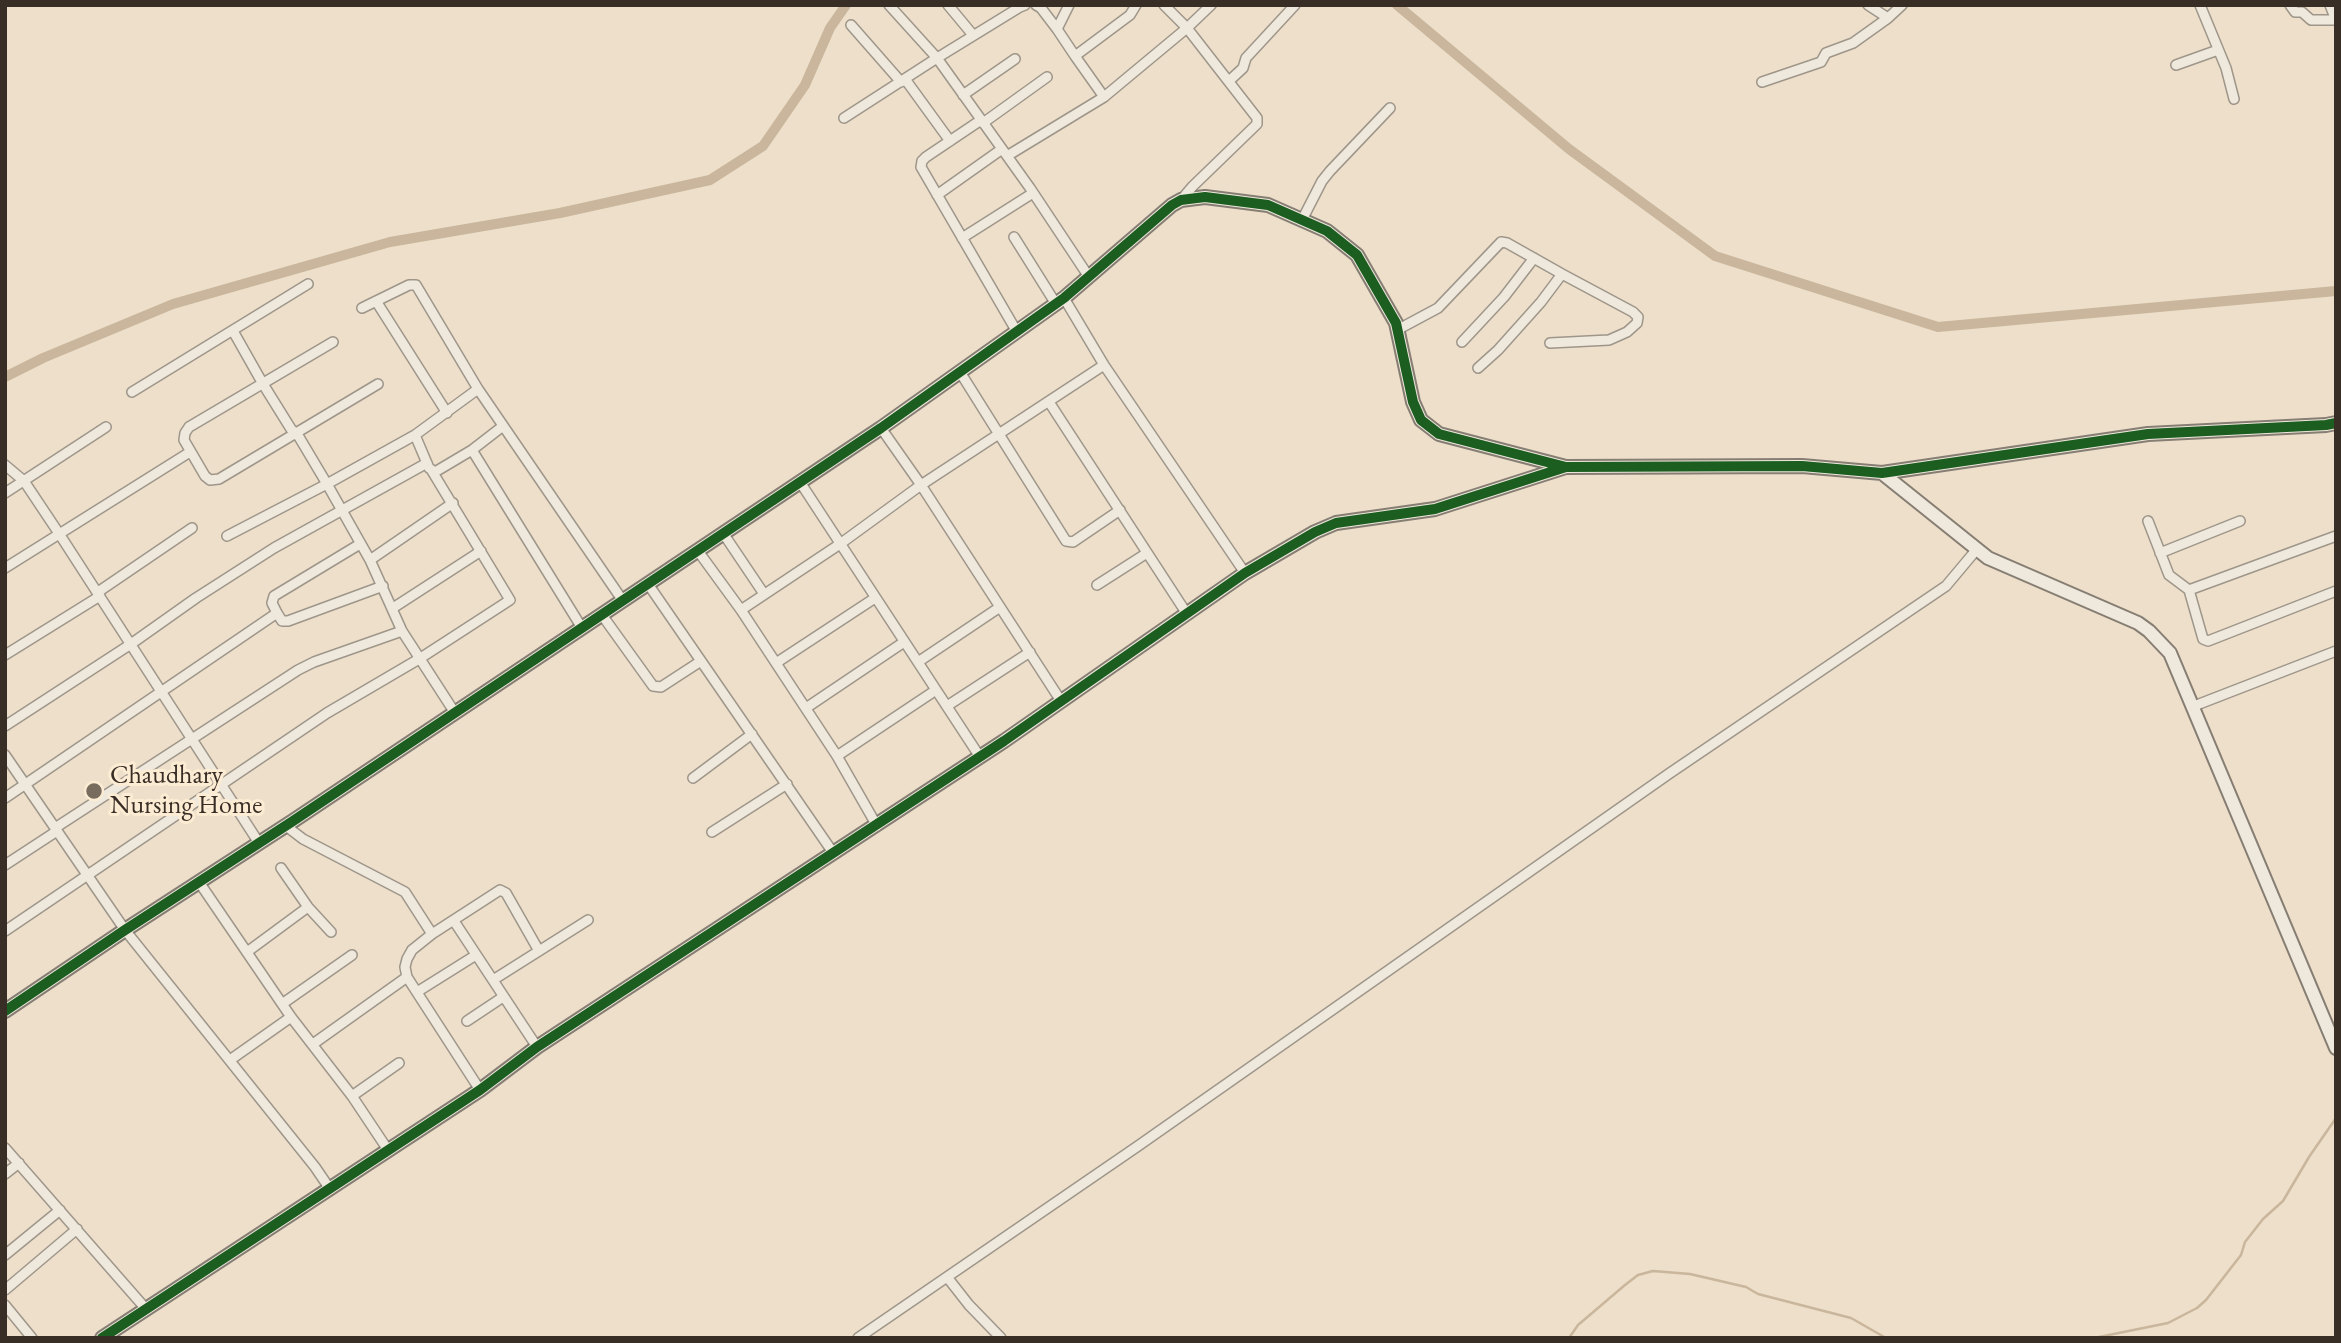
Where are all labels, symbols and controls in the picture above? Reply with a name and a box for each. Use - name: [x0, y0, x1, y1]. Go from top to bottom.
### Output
- place label: Chaudhary Nursing Home: [110, 760, 262, 822]
- marker: Chaudhary Nursing Home: [84, 781, 104, 801]

